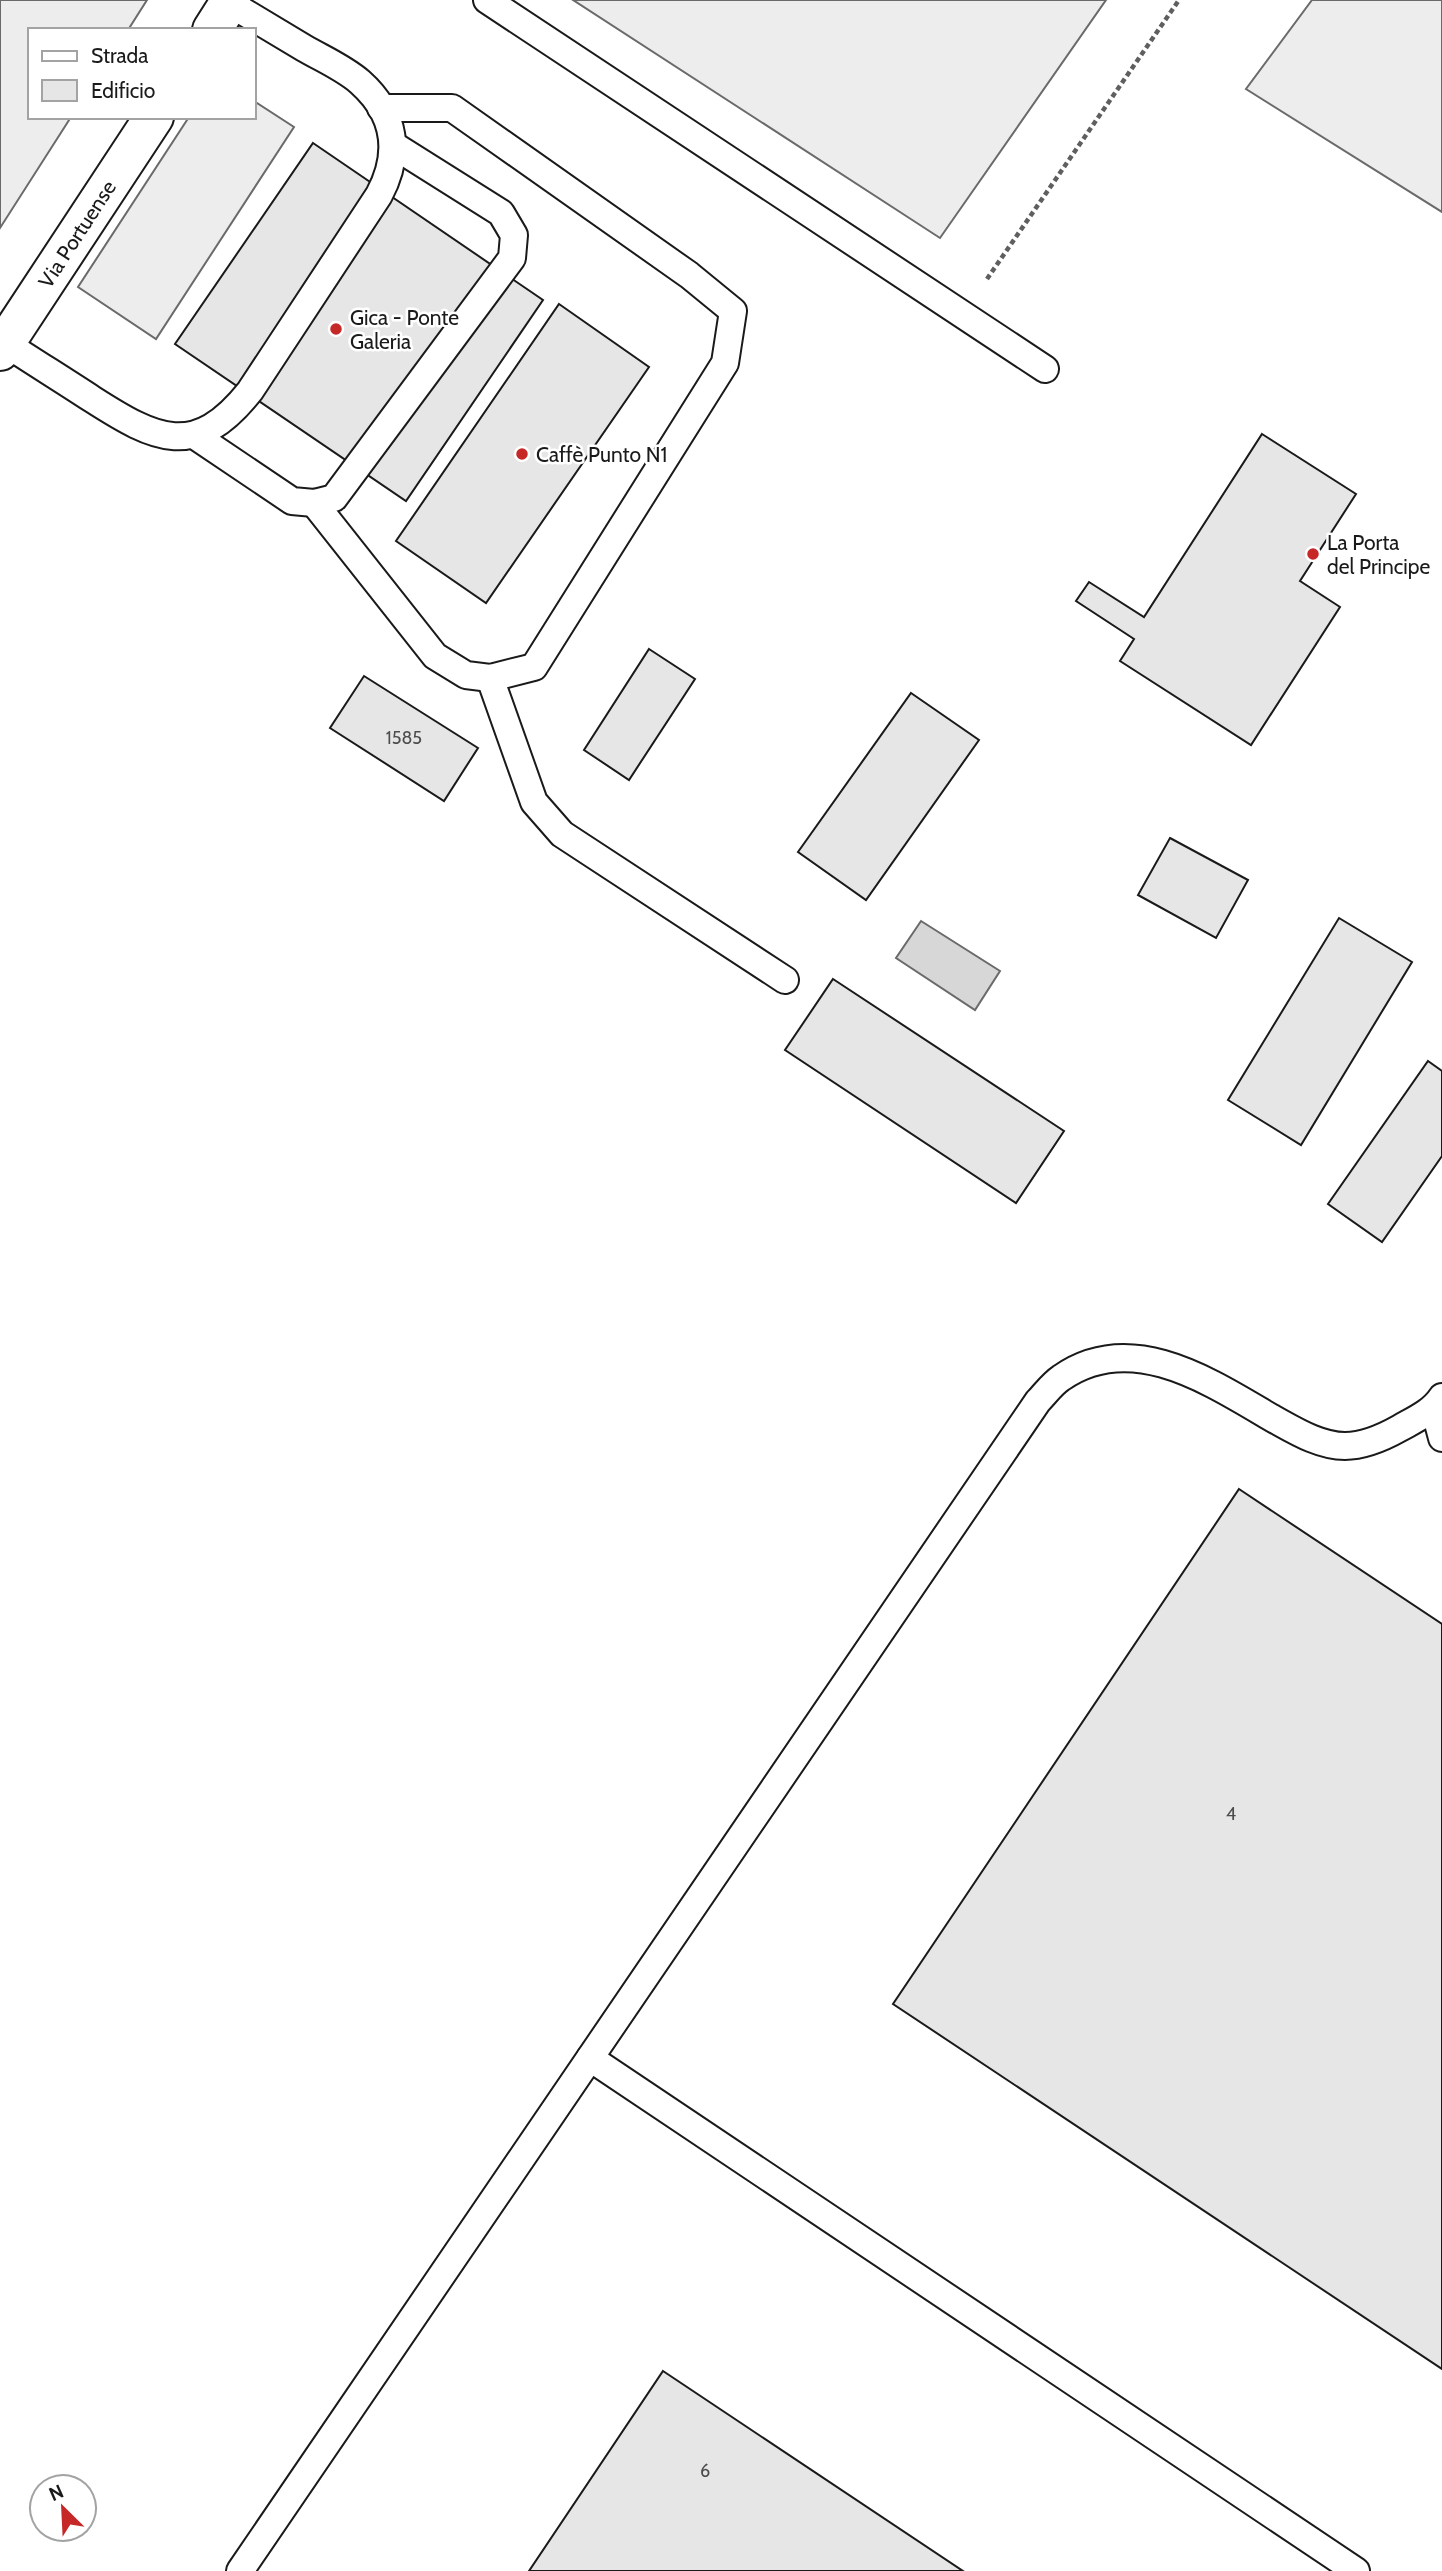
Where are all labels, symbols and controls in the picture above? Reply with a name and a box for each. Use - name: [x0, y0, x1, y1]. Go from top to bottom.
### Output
- legend: [28, 28, 256, 119]
- text: Strada: [91, 43, 148, 68]
- text: Edificio: [91, 78, 155, 103]
- street label: Via Portuense: [33, 175, 121, 292]
- place label: Gica - Ponte Galeria: [350, 305, 459, 354]
- marker: Gica - Ponte Galeria: [328, 321, 344, 337]
- place label: Caffè Punto N1: [536, 442, 667, 467]
- marker: Caffè Punto N1: [514, 446, 530, 462]
- place label: La Porta del Principe: [1327, 530, 1430, 579]
- marker: La Porta del Principe: [1305, 546, 1321, 562]
- house number: 1585: [386, 727, 422, 749]
- house number: 4: [1226, 1803, 1236, 1825]
- house number: 6: [700, 2460, 710, 2482]
- north arrow: [28, 2473, 98, 2543]
- text: N: [45, 2480, 67, 2506]

